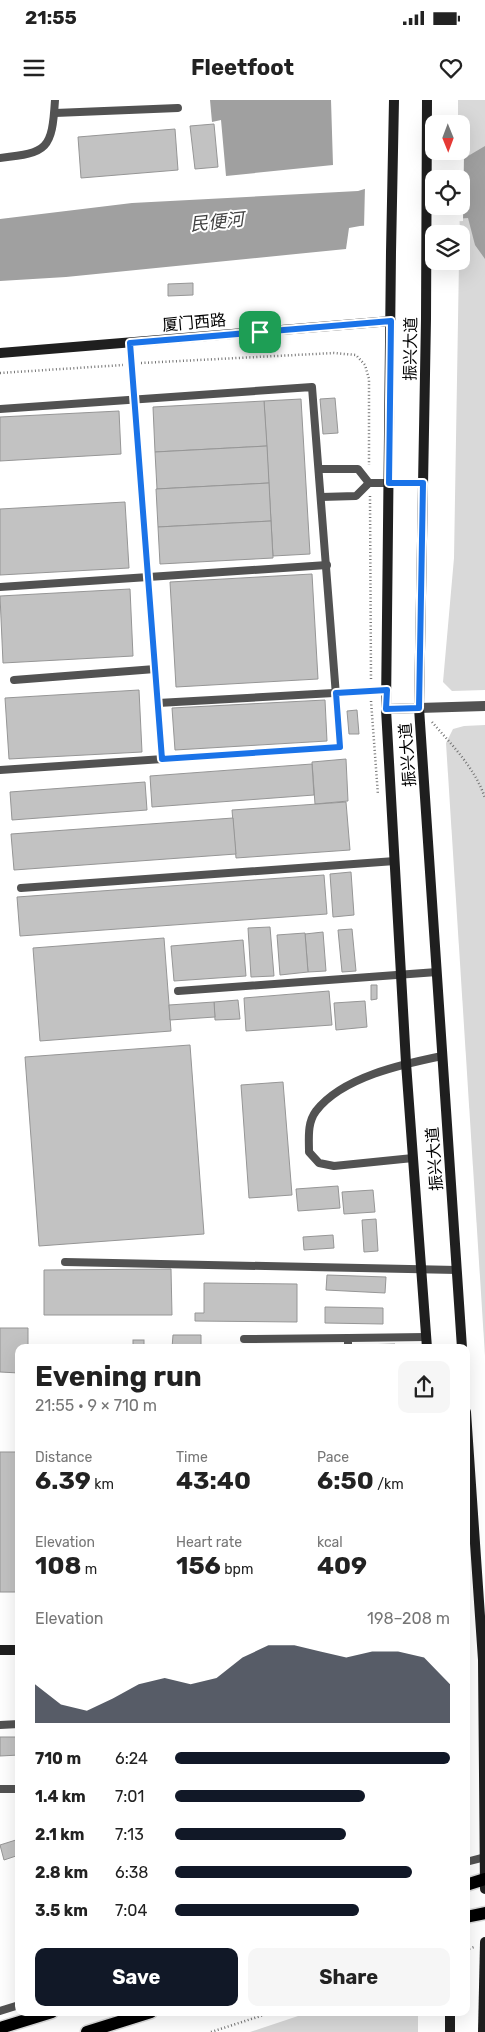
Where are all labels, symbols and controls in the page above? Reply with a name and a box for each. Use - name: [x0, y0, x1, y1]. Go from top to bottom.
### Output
- text: 21:55: [25, 6, 77, 29]
- icon: menu: [20, 54, 48, 82]
- text: Fleetfoot: [191, 54, 294, 81]
- icon: heart: [437, 54, 465, 82]
- north arrow: [425, 115, 470, 160]
- map controls: [425, 115, 470, 270]
- button: locate: [425, 170, 470, 215]
- water label: 民便河: [189, 208, 248, 236]
- button: layers: [425, 225, 470, 270]
- street label: 厦门西路: [161, 310, 227, 335]
- pin: [239, 311, 281, 353]
- street label: 振兴大道: [400, 317, 421, 381]
- icon: arrive: [246, 318, 274, 346]
- street label: 振兴大道: [396, 722, 419, 788]
- street label: 振兴大道: [423, 1126, 446, 1192]
- text: Evening run: [35, 1360, 202, 1393]
- button: share: [398, 1361, 450, 1413]
- text: 21:55 · 9 × 710 m: [35, 1396, 157, 1415]
- text: Distance: [35, 1449, 92, 1466]
- text: Time: [176, 1449, 208, 1466]
- text: Pace: [317, 1449, 349, 1466]
- text: 6.39: [35, 1466, 91, 1495]
- text: 43:40: [176, 1466, 251, 1495]
- text: 6:50: [317, 1466, 374, 1495]
- text: km: [91, 1476, 114, 1493]
- text: /km: [374, 1476, 404, 1493]
- text: Elevation: [35, 1534, 95, 1551]
- text: Heart rate: [176, 1534, 242, 1551]
- text: kcal: [317, 1534, 343, 1551]
- text: 108: [35, 1551, 81, 1580]
- text: 156: [176, 1551, 221, 1580]
- text: 409: [317, 1551, 367, 1580]
- text: m: [81, 1561, 97, 1578]
- text: bpm: [221, 1561, 253, 1578]
- text: Elevation: [35, 1609, 104, 1628]
- text: 198–208 m: [367, 1609, 450, 1628]
- text: 710 m: [35, 1749, 81, 1768]
- text: 6:24: [115, 1749, 148, 1768]
- text: 1.4 km: [35, 1787, 86, 1806]
- text: 7:01: [115, 1787, 144, 1806]
- text: 2.1 km: [35, 1825, 84, 1844]
- text: 7:13: [115, 1825, 144, 1844]
- text: 2.8 km: [35, 1863, 88, 1882]
- text: 6:38: [115, 1863, 149, 1882]
- text: 3.5 km: [35, 1901, 88, 1920]
- text: 7:04: [115, 1901, 147, 1920]
- button: Save: [35, 1948, 238, 2006]
- button: Share: [248, 1948, 450, 2006]

